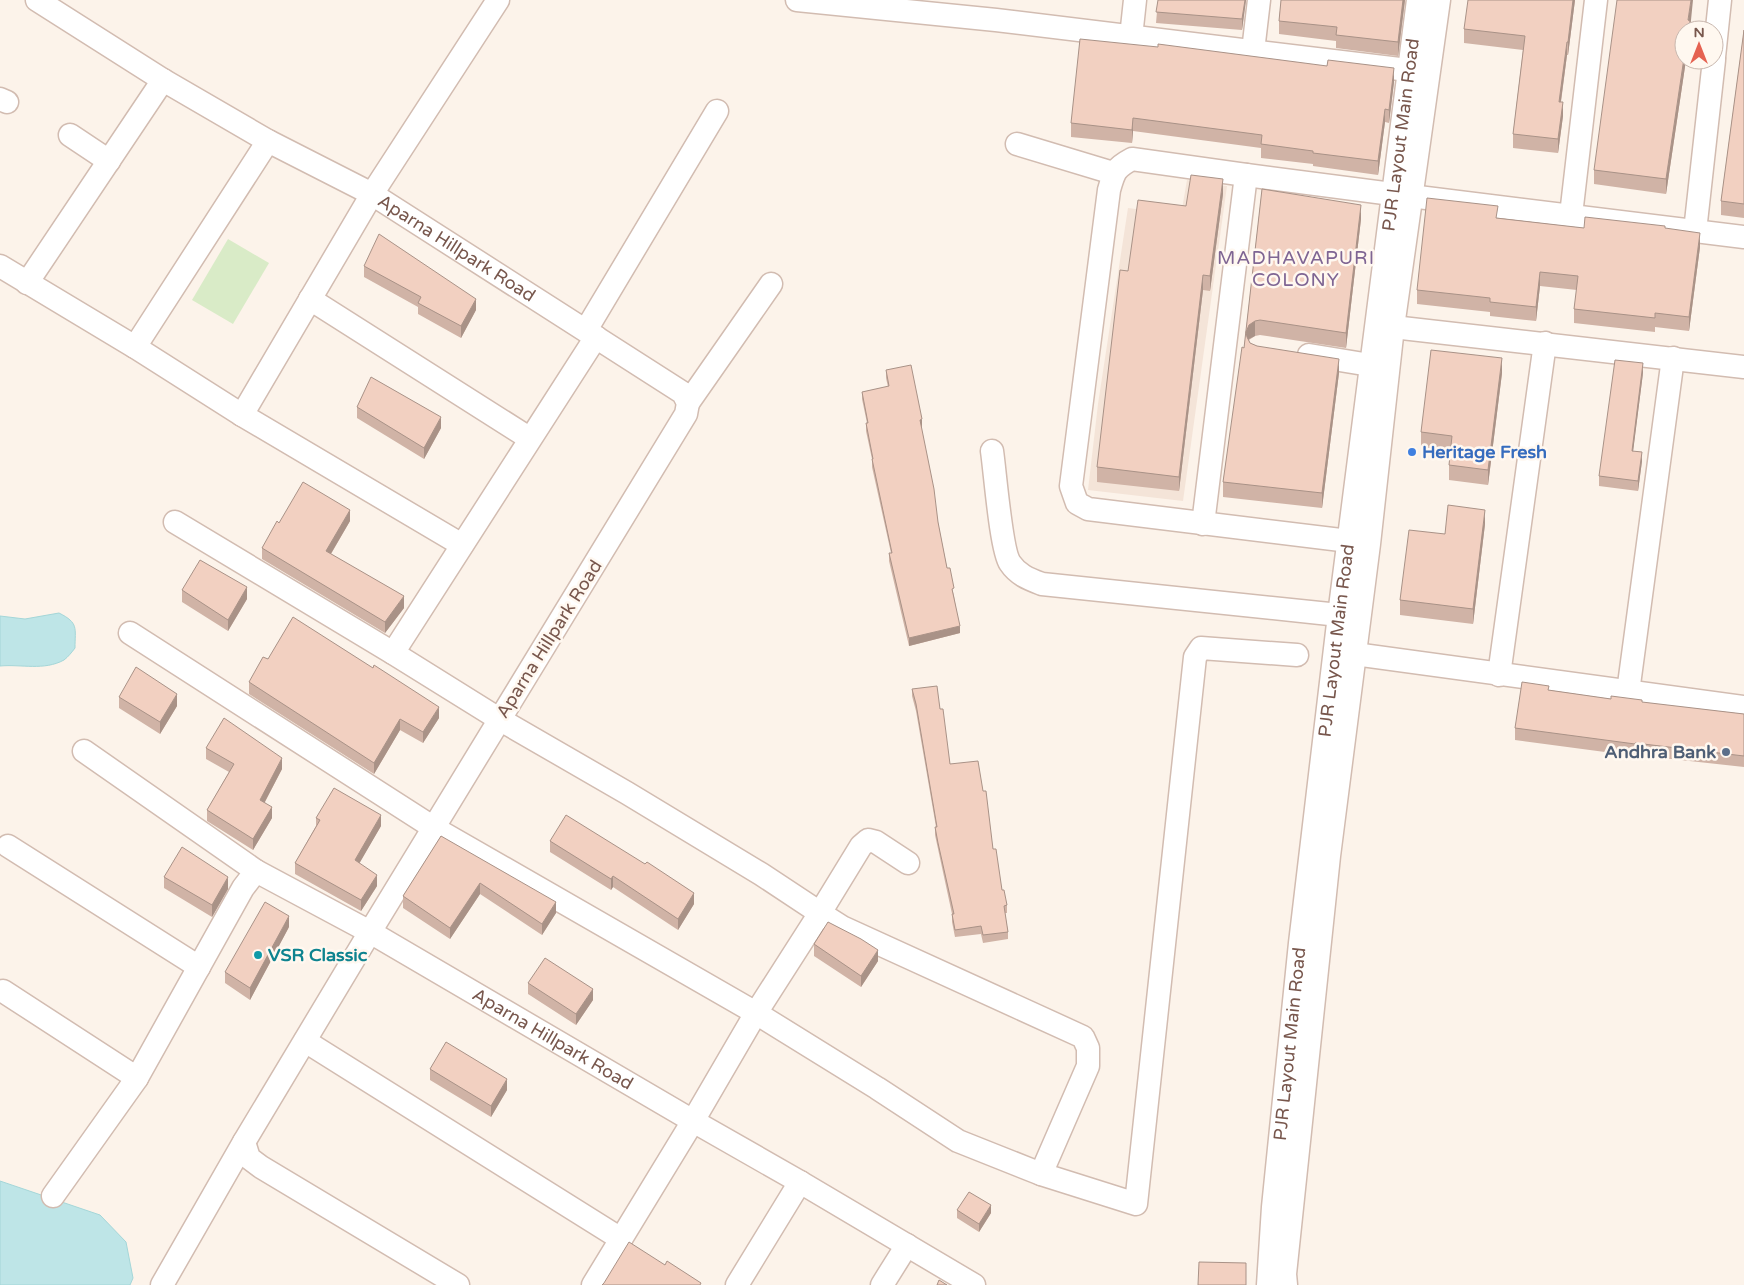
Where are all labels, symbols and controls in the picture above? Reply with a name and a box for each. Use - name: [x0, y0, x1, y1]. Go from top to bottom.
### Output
- north arrow: [1674, 20, 1724, 70]
- text: N: [1693, 24, 1705, 41]
- street label: PJR Layout Main Road: [1377, 37, 1424, 233]
- street label: Aparna Hillpark Road: [374, 190, 540, 307]
- district label: MADHAVAPURI COLONY: [1217, 247, 1375, 291]
- place label: Heritage Fresh: [1422, 441, 1547, 463]
- marker: Heritage Fresh: [1406, 446, 1418, 458]
- street label: PJR Layout Main Road: [1314, 543, 1359, 738]
- street label: Aparna Hillpark Road: [491, 556, 607, 722]
- place label: Andhra Bank: [1604, 741, 1716, 763]
- marker: Andhra Bank: [1720, 746, 1732, 758]
- place label: VSR Classic: [268, 944, 368, 966]
- street label: PJR Layout Main Road: [1269, 946, 1310, 1142]
- marker: VSR Classic: [252, 949, 264, 961]
- street label: Aparna Hillpark Road: [469, 983, 637, 1095]

